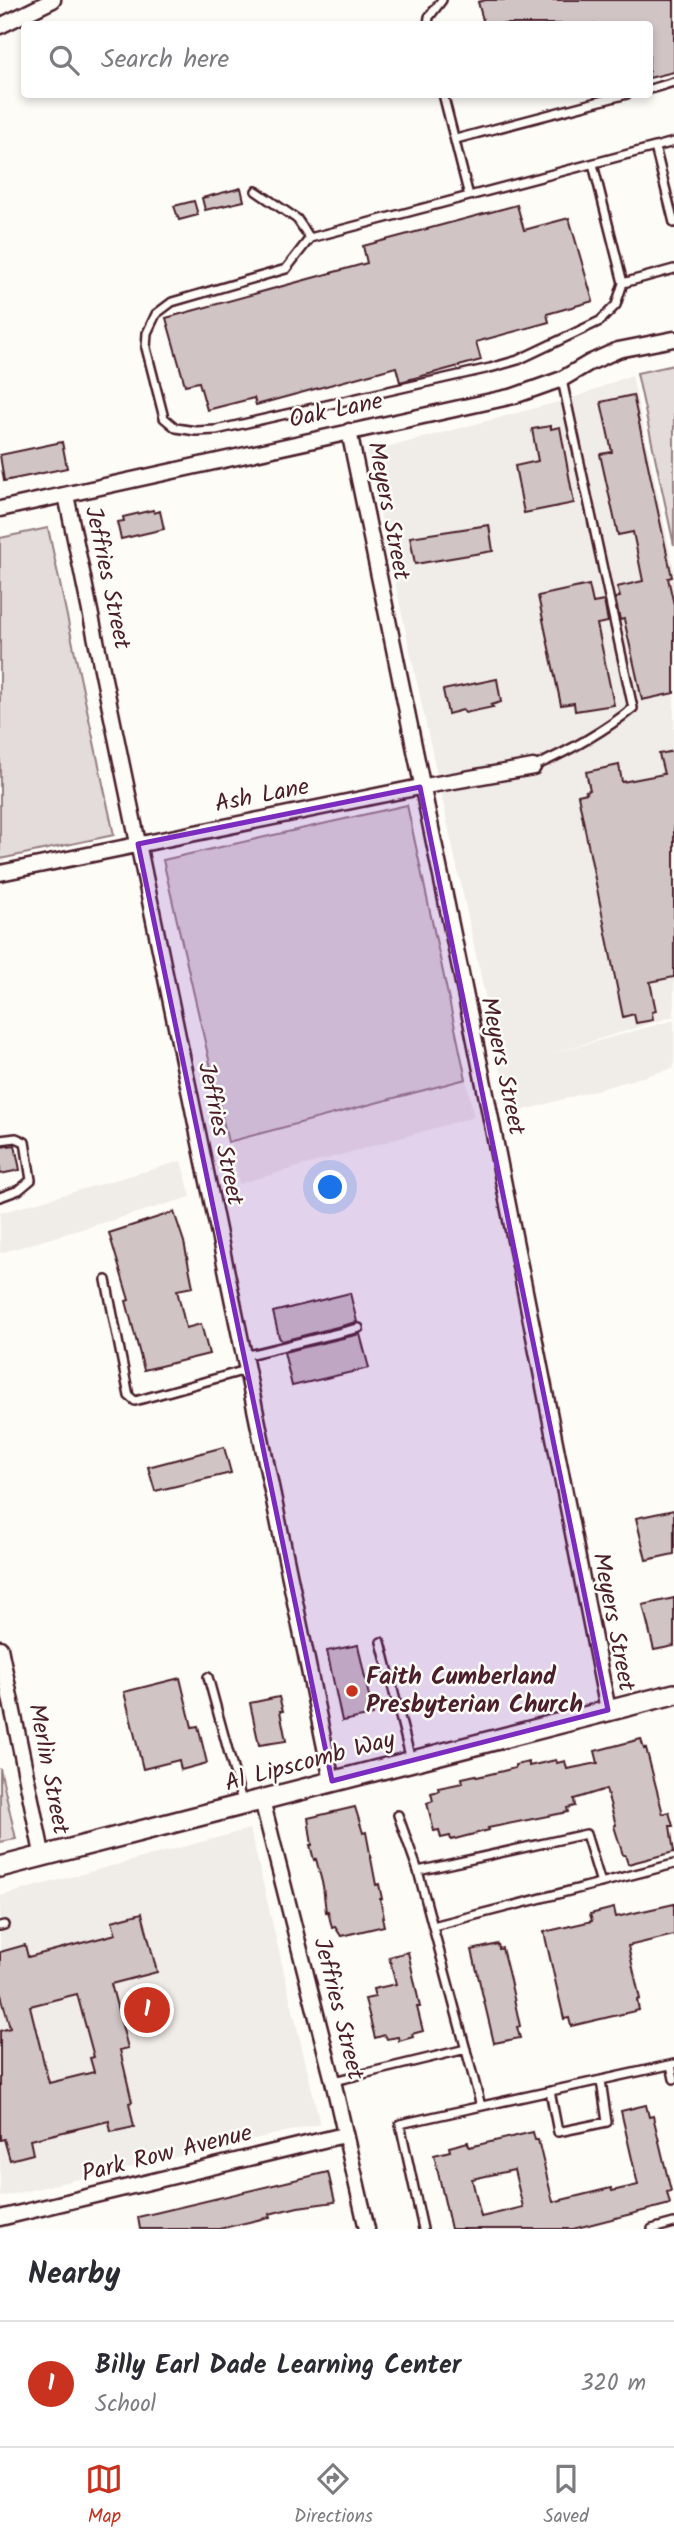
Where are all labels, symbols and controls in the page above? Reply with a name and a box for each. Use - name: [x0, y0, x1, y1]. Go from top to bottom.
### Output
- search box: [21, 21, 653, 98]
- text: Search here: [101, 39, 229, 81]
- icon: search: [45, 41, 83, 79]
- street label: Oak Lane: [286, 382, 387, 440]
- street label: Meyers Street: [355, 438, 421, 584]
- street label: Jeffries Street: [73, 503, 141, 654]
- street label: Ash Lane: [212, 768, 313, 824]
- street label: Meyers Street: [468, 993, 536, 1139]
- street label: Jeffries Street: [186, 1059, 254, 1210]
- your location: [313, 1170, 347, 1204]
- street label: Meyers Street: [580, 1549, 646, 1695]
- place label: Faith Cumberland Presbyterian Church: [366, 1658, 583, 1725]
- marker: Faith Cumberland Presbyterian Church: [344, 1683, 360, 1699]
- street label: Merlin Street: [16, 1700, 80, 1838]
- street label: Al Lipscomb Way: [221, 1720, 400, 1803]
- street label: Jeffries Street: [302, 1934, 375, 2085]
- pin: 1: [124, 1984, 170, 2036]
- street label: Park Row Avenue: [78, 2114, 257, 2194]
- text: Nearby: [28, 2251, 120, 2299]
- text: Billy Earl Dade Learning Center: [95, 2345, 461, 2387]
- text: 1: [48, 2366, 54, 2402]
- text: 320 m: [580, 2366, 646, 2402]
- text: School: [95, 2387, 156, 2423]
- tab: Map: [85, 2460, 123, 2532]
- tab: Directions: [294, 2460, 373, 2532]
- tab: Saved: [544, 2460, 589, 2532]

